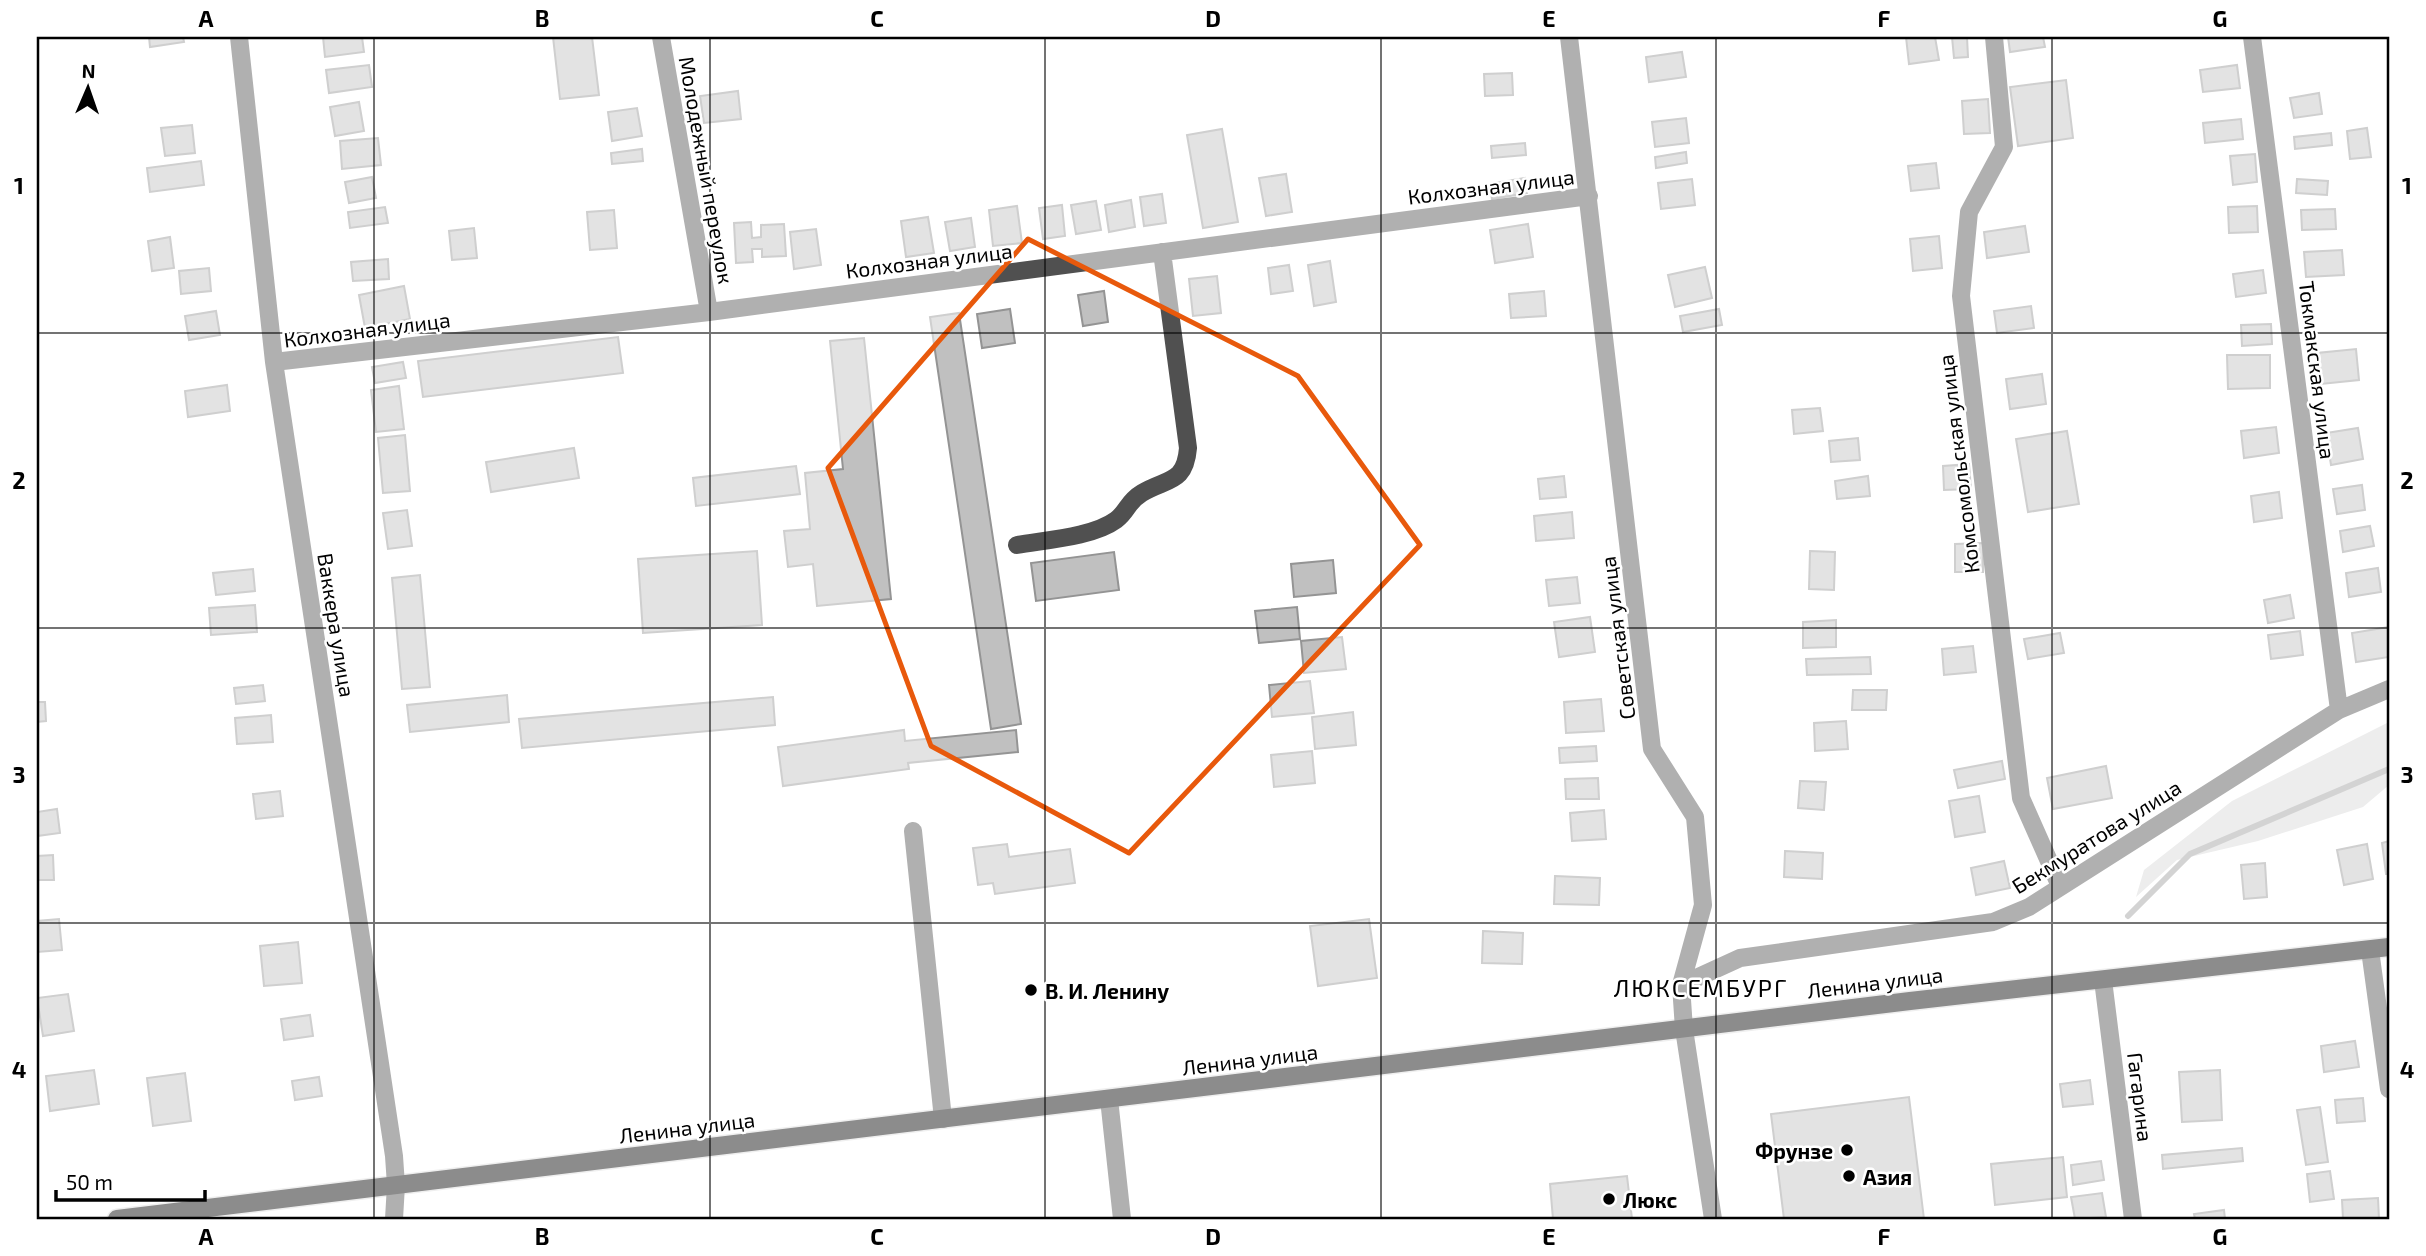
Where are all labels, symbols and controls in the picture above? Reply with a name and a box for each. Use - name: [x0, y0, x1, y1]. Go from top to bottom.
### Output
- text: A: [198, 4, 214, 32]
- text: B: [535, 4, 549, 32]
- text: C: [870, 4, 884, 32]
- text: D: [1205, 4, 1221, 32]
- text: E: [1542, 4, 1556, 32]
- text: F: [1878, 4, 1891, 32]
- text: G: [2213, 4, 2227, 32]
- north arrow: [52, 52, 122, 122]
- street label: Молодежный переулок: [674, 54, 739, 286]
- text: N: [81, 59, 96, 82]
- street label: Колхозная улица: [1406, 163, 1576, 210]
- text: 1: [14, 171, 24, 199]
- text: 1: [2402, 171, 2412, 199]
- street label: Колхозная улица: [844, 237, 1014, 284]
- street label: Токмакская улица: [2294, 279, 2341, 461]
- street label: Колхозная улица: [282, 306, 452, 353]
- street label: Комсомольская улица: [1932, 353, 1985, 575]
- text: 2: [12, 466, 26, 494]
- text: 2: [2400, 466, 2414, 494]
- street label: Ваккера улица: [312, 551, 361, 699]
- street label: Советская улица: [1595, 555, 1640, 721]
- text: 3: [12, 760, 26, 788]
- text: 3: [2400, 760, 2414, 788]
- street label: Бекмуратова улица: [2007, 774, 2186, 899]
- street label: Ленина улица: [1806, 961, 1944, 1004]
- district label: ЛЮКСЕМБУРГ: [1614, 973, 1788, 1002]
- place label: В. И. Ленину: [1045, 978, 1169, 1003]
- marker: В. И. Ленину: [1023, 982, 1039, 998]
- street label: Ленина улица: [1181, 1038, 1319, 1081]
- street label: Гагарина: [2123, 1051, 2159, 1143]
- text: 4: [12, 1055, 26, 1083]
- text: 4: [2400, 1055, 2414, 1083]
- street label: Ленина улица: [618, 1106, 756, 1149]
- place label: Фрунзе: [1755, 1138, 1833, 1163]
- marker: Фрунзе: [1839, 1142, 1855, 1158]
- scale bar: [56, 1158, 205, 1202]
- place label: Азия: [1863, 1164, 1912, 1189]
- marker: Азия: [1841, 1168, 1857, 1184]
- text: 50 m: [66, 1169, 113, 1194]
- place label: Люкс: [1623, 1187, 1678, 1212]
- marker: Люкс: [1601, 1191, 1617, 1207]
- text: A: [198, 1222, 214, 1250]
- text: B: [535, 1222, 549, 1250]
- text: C: [870, 1222, 884, 1250]
- text: D: [1205, 1222, 1221, 1250]
- text: E: [1542, 1222, 1556, 1250]
- text: F: [1878, 1222, 1891, 1250]
- text: G: [2213, 1222, 2227, 1250]

